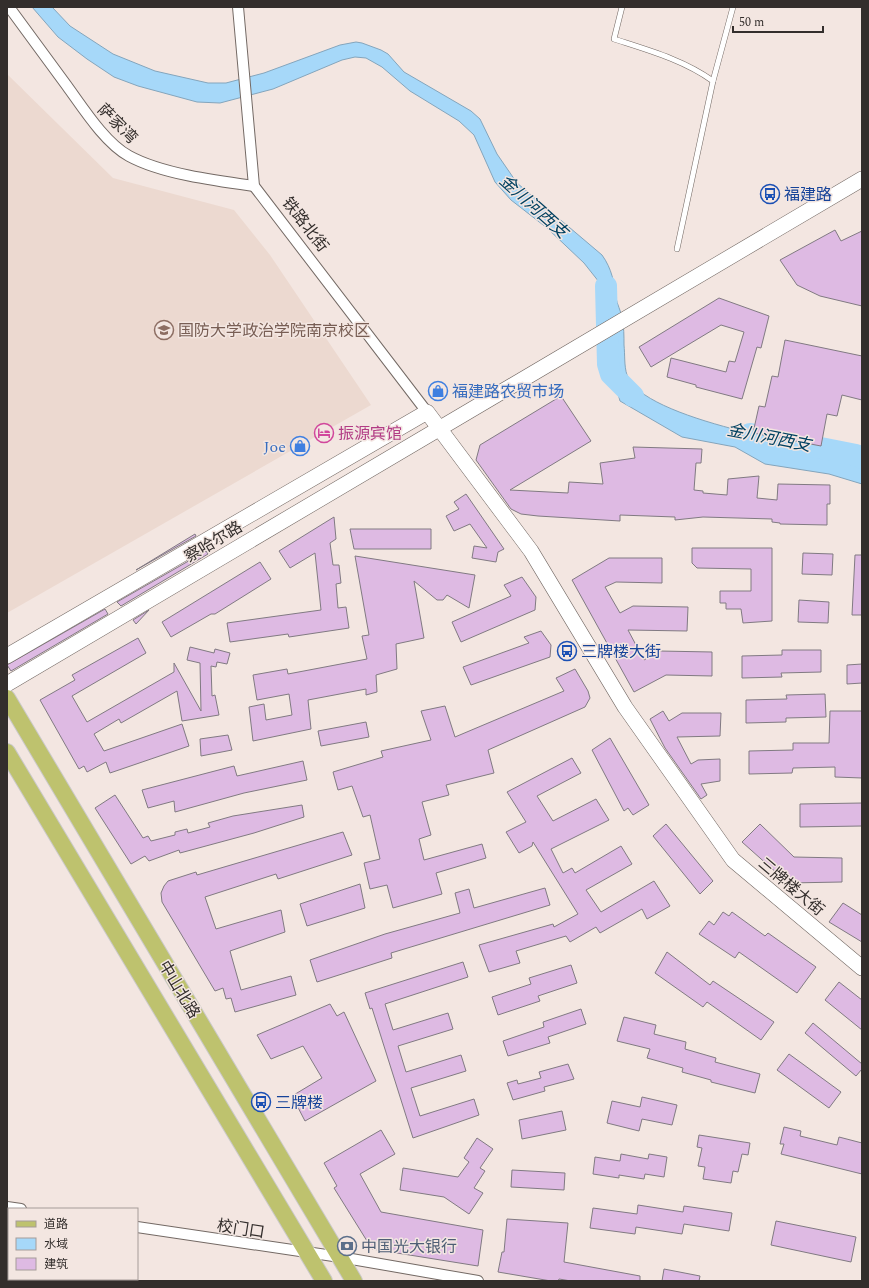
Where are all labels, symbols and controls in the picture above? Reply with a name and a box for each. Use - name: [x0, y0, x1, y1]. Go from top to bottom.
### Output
- scale bar: [733, 8, 823, 34]
- text: 50 m: [739, 13, 764, 32]
- street label: 萨家湾: [92, 98, 143, 149]
- water label: 金川河西支: [493, 169, 575, 246]
- bus stop icon: 福建路: [759, 183, 781, 205]
- place label: 福建路: [784, 183, 832, 207]
- street label: 铁路北街: [276, 192, 334, 257]
- school or university icon: 国防大学政治学院南京校区: [153, 319, 175, 341]
- place label: 国防大学政治学院南京校区: [178, 319, 370, 343]
- shop icon: 福建路农贸市场: [427, 380, 449, 402]
- place label: 福建路农贸市场: [452, 380, 564, 404]
- water label: 金川河西支: [725, 417, 815, 459]
- hotel icon: 振源宾馆: [313, 422, 335, 444]
- place label: 振源宾馆: [338, 422, 402, 446]
- place label: Joe: [264, 435, 286, 459]
- shop icon: Joe: [289, 435, 311, 457]
- street label: 察哈尔路: [180, 515, 247, 569]
- bus stop icon: 三牌楼大街: [556, 640, 578, 662]
- place label: 三牌楼大街: [581, 640, 661, 664]
- street label: 三牌楼大街: [753, 852, 830, 922]
- street label: 中山北路: [152, 956, 206, 1023]
- bus stop icon: 三牌楼: [250, 1091, 272, 1113]
- place label: 三牌楼: [275, 1091, 323, 1115]
- legend: [8, 1208, 138, 1280]
- street label: 校门口: [215, 1213, 266, 1245]
- text: 道路: [44, 1215, 68, 1234]
- text: 水域: [44, 1235, 68, 1254]
- bank icon: 中国光大银行: [336, 1235, 358, 1257]
- place label: 中国光大银行: [361, 1235, 457, 1259]
- text: 建筑: [44, 1255, 68, 1274]

